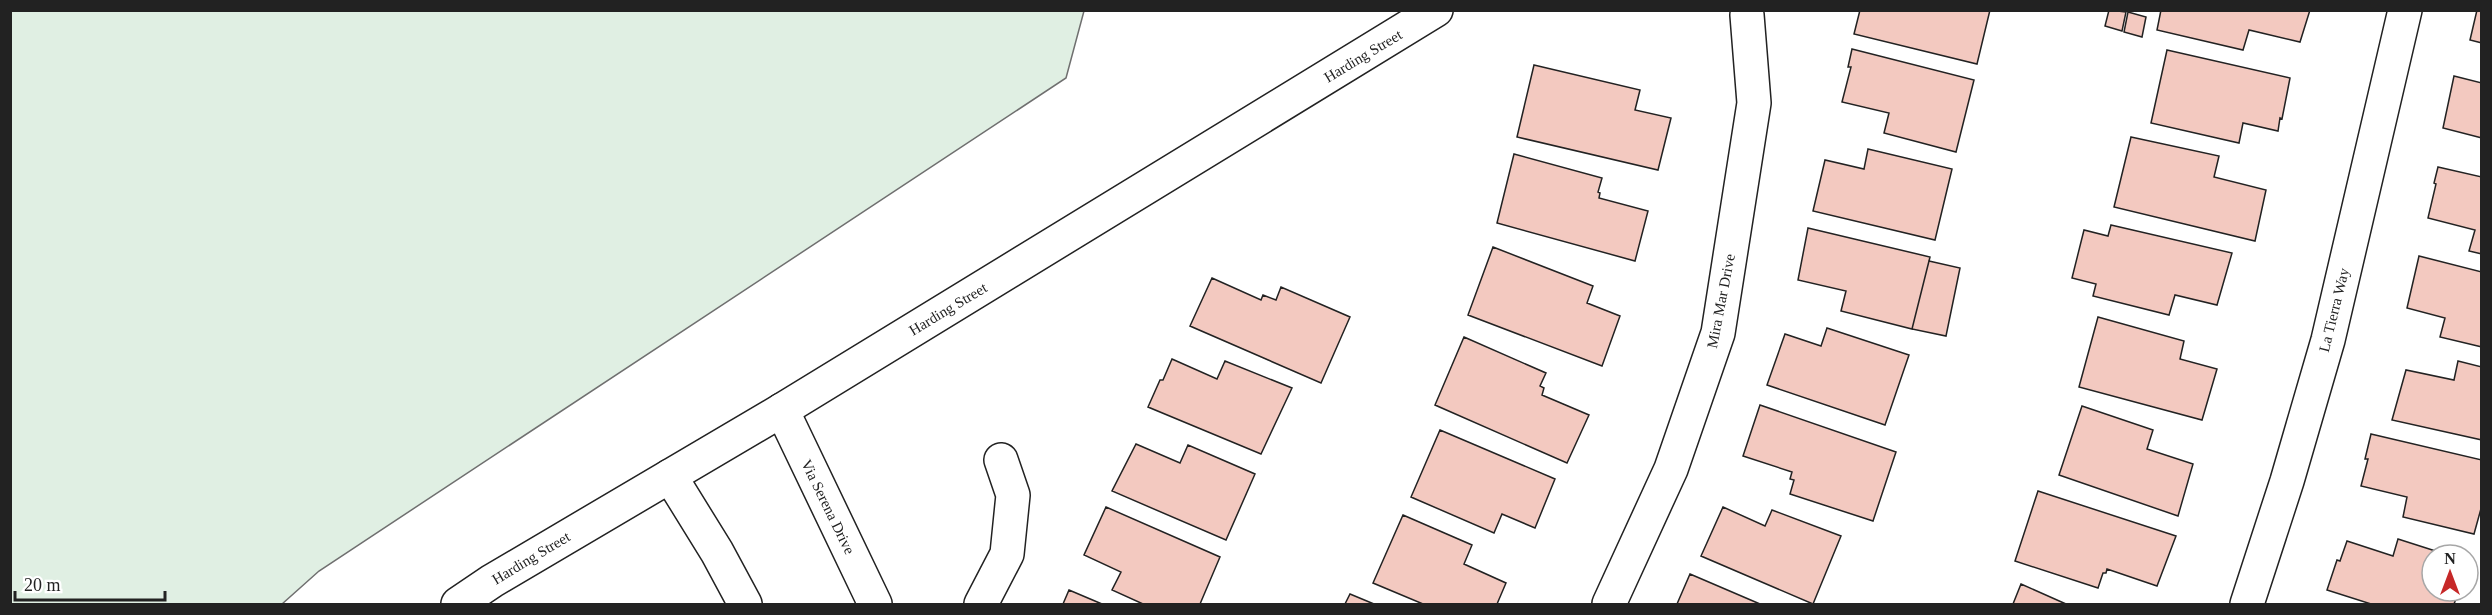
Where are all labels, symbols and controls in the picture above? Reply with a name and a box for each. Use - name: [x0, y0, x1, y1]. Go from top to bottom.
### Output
- street label: Harding Street: [1321, 26, 1406, 85]
- street label: Mira Mar Drive: [1704, 252, 1738, 350]
- street label: La Tierra Way: [2316, 266, 2352, 354]
- street label: Harding Street: [906, 279, 991, 338]
- street label: Via Serena Drive: [798, 457, 858, 557]
- street label: Harding Street: [489, 528, 574, 587]
- north arrow: [2420, 543, 2480, 603]
- text: N: [2444, 550, 2456, 567]
- scale bar: [15, 564, 165, 602]
- text: 20 m: [24, 575, 61, 595]

